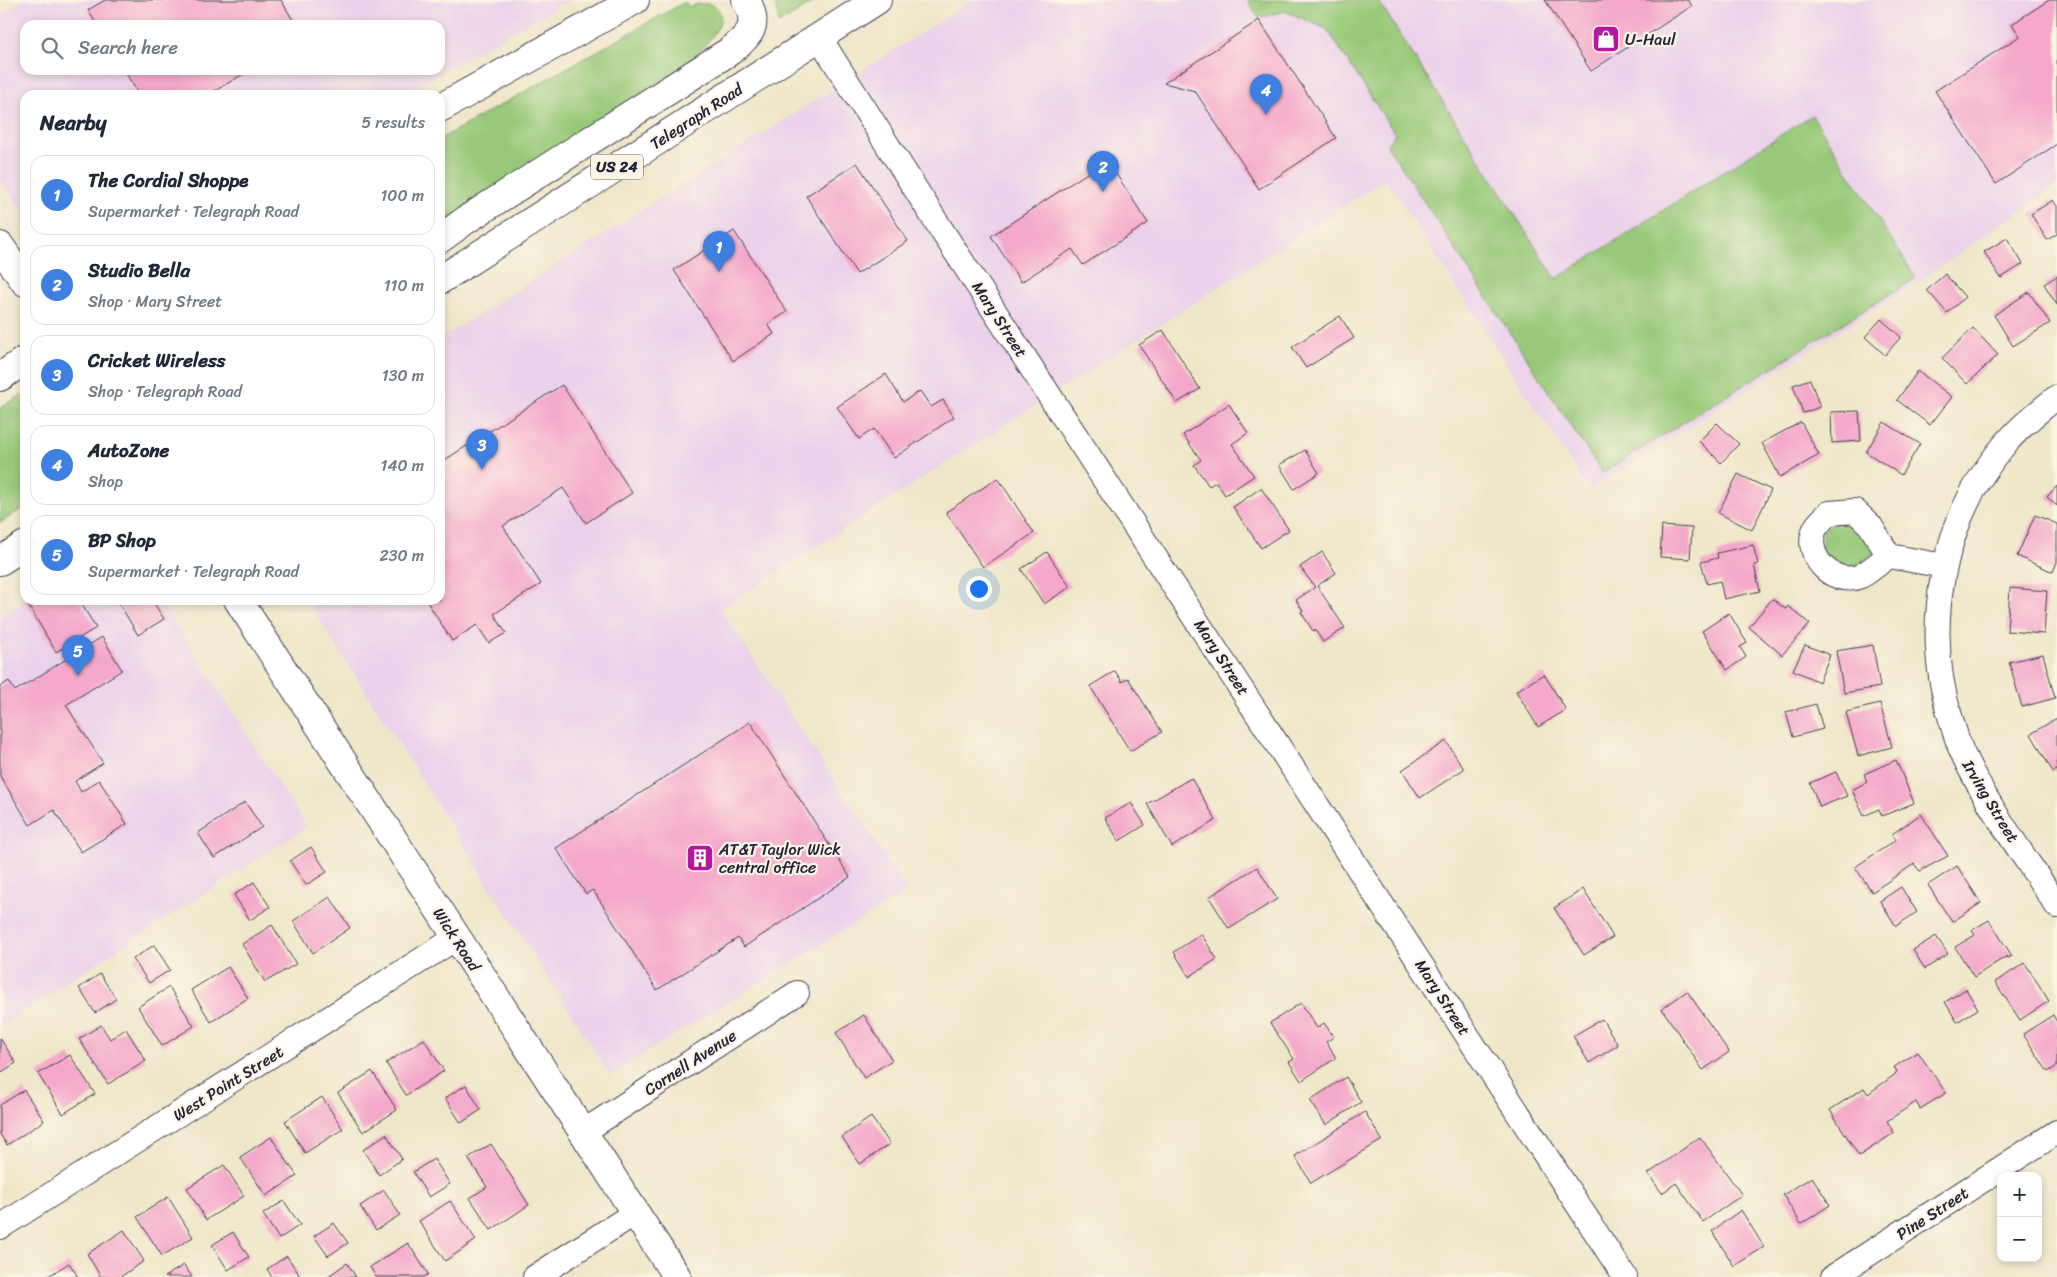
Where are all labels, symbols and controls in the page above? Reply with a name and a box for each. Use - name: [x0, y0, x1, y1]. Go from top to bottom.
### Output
- search box: [20, 20, 445, 75]
- shop icon: U-Haul: [1591, 24, 1621, 54]
- place label: U-Haul: [1625, 25, 1676, 54]
- text: Search here: [78, 31, 178, 64]
- icon: search: [38, 34, 66, 62]
- street label: Telegraph Road: [644, 74, 750, 158]
- pin: 4: [1250, 74, 1282, 115]
- text: Nearby: [40, 104, 106, 142]
- text: 5 results: [361, 108, 425, 137]
- pin: 2: [1087, 151, 1119, 192]
- road number: US 24: [591, 154, 643, 180]
- text: The Cordial Shoppe: [88, 164, 248, 197]
- text: 1: [54, 181, 60, 210]
- text: 100 m: [380, 181, 424, 210]
- text: Supermarket · Telegraph Road: [88, 197, 299, 226]
- pin: 1: [703, 231, 735, 272]
- text: Studio Bella: [88, 254, 190, 287]
- text: 2: [52, 271, 62, 300]
- text: 110 m: [384, 271, 424, 300]
- street label: Mary Street: [964, 275, 1035, 363]
- text: Shop · Mary Street: [88, 287, 222, 316]
- text: Cricket Wireless: [88, 344, 226, 377]
- text: 3: [53, 361, 61, 390]
- text: 130 m: [382, 361, 424, 390]
- text: Shop · Telegraph Road: [88, 377, 242, 406]
- pin: 3: [466, 429, 498, 470]
- text: AutoZone: [88, 434, 169, 467]
- text: 4: [52, 451, 62, 480]
- text: 140 m: [381, 451, 424, 480]
- text: Shop: [88, 467, 123, 496]
- text: BP Shop: [88, 524, 156, 557]
- text: 5: [52, 541, 62, 570]
- text: 230 m: [379, 541, 424, 570]
- text: Supermarket · Telegraph Road: [88, 557, 299, 586]
- your location: [966, 576, 992, 602]
- street label: Mary Street: [1186, 613, 1257, 701]
- pin: 5: [62, 635, 94, 676]
- street label: Irving Street: [1954, 753, 2027, 848]
- place label: AT&T Taylor Wick central office: [718, 835, 841, 882]
- building icon: AT&T Taylor Wick central office: [685, 843, 715, 873]
- street label: Wick Road: [425, 901, 489, 979]
- street label: Mary Street: [1407, 953, 1478, 1041]
- street label: Cornell Avenue: [638, 1021, 743, 1103]
- street label: West Point Street: [167, 1038, 290, 1129]
- map controls: [1997, 1172, 2042, 1262]
- button: +: [1997, 1172, 2042, 1217]
- street label: Pine Street: [1890, 1179, 1974, 1248]
- button: −: [1997, 1217, 2042, 1262]

